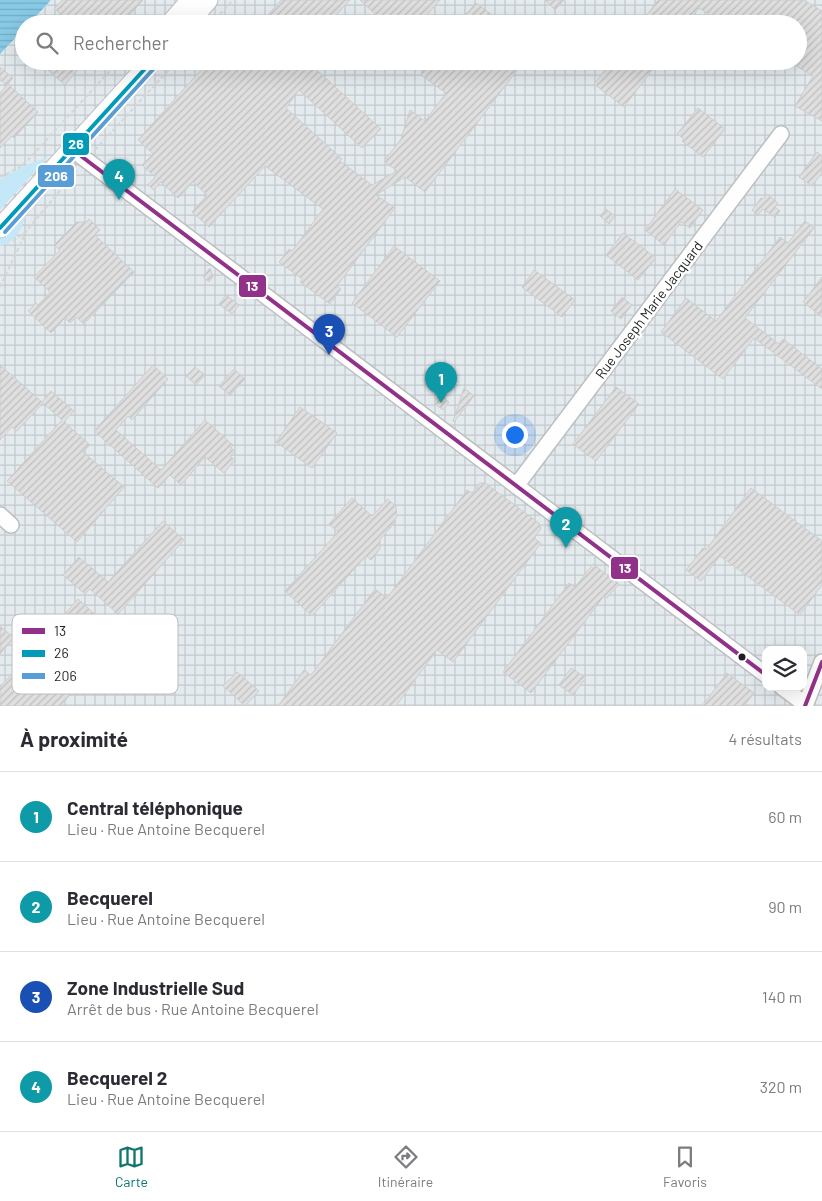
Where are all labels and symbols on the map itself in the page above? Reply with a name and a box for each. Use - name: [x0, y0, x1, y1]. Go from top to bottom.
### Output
- line badge: 26: [62, 132, 90, 156]
- text: 26: [68, 135, 84, 152]
- pin: 4: [103, 159, 135, 200]
- line badge: 206: [37, 164, 75, 188]
- text: 206: [44, 167, 68, 184]
- street label: Rue Joseph Marie Jacquard: [591, 238, 706, 382]
- line badge: 13: [238, 274, 267, 298]
- text: 13: [246, 277, 258, 294]
- pin: 3: [313, 314, 345, 355]
- pin: 1: [425, 362, 457, 403]
- your location: [502, 422, 528, 448]
- pin: 2: [550, 507, 582, 548]
- line badge: 13: [610, 556, 639, 580]
- text: 13: [619, 559, 631, 576]
- legend: [12, 614, 178, 694]
- text: 13: [54, 622, 66, 639]
- text: 26: [54, 644, 69, 661]
- unlabelled marker: [737, 652, 747, 662]
- text: 206: [54, 667, 77, 684]

